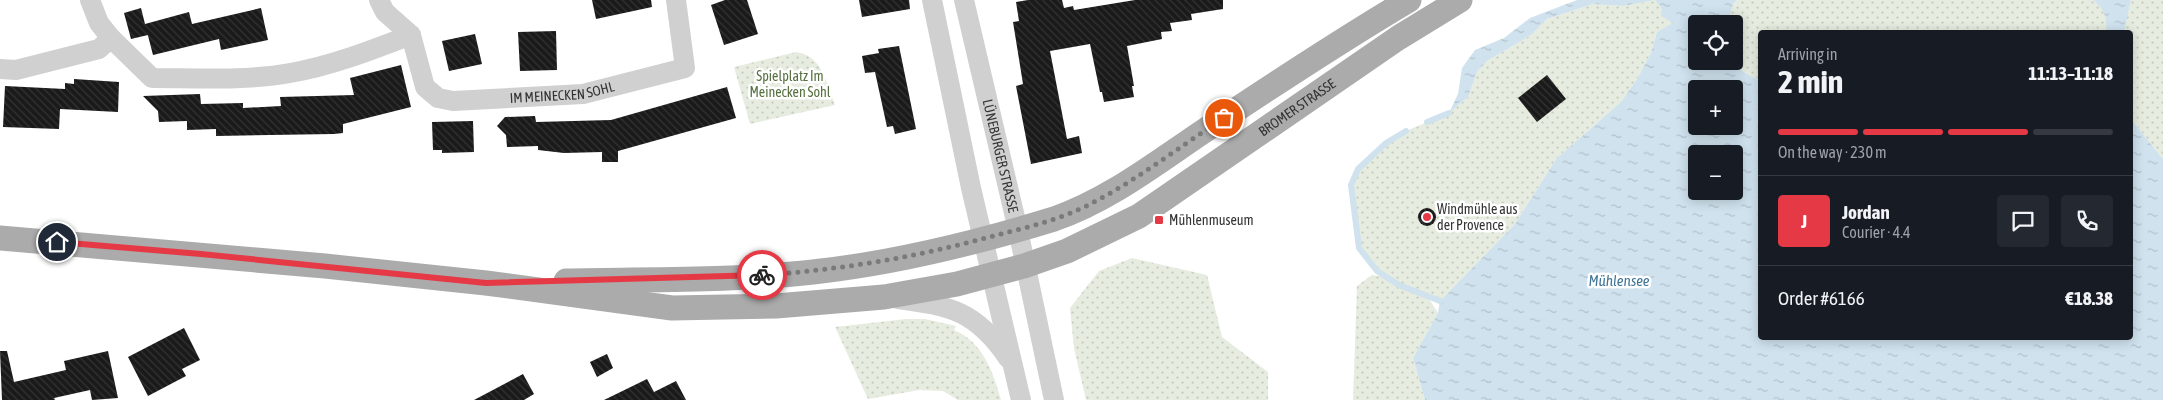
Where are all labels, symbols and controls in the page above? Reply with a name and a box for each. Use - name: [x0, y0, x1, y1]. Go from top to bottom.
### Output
- map controls: [1688, 15, 1743, 200]
- button: locate: [1688, 15, 1743, 70]
- text: Arriving in: [1778, 45, 1838, 63]
- text: 11:13–11:18: [2028, 62, 2113, 84]
- text: 2 min: [1778, 63, 1843, 100]
- park label: Spielplatz Im Meinecken Sohl: [749, 68, 831, 100]
- street label: BROMER STRASSE: [1256, 75, 1338, 139]
- street label: IM MEINECKEN SOHL: [509, 78, 616, 106]
- button: +: [1688, 80, 1743, 135]
- pin: [1203, 97, 1245, 139]
- street label: LÜNEBURGER STRASSE: [980, 98, 1022, 214]
- icon: bag: [1210, 104, 1238, 132]
- text: On the way · 230 m: [1778, 143, 1887, 161]
- button: −: [1688, 145, 1743, 200]
- button: chat: [1997, 195, 2049, 247]
- button: phone: [2061, 195, 2113, 247]
- place label: Windmühle aus der Provence: [1437, 201, 1518, 233]
- text: Jordan: [1842, 201, 1890, 223]
- text: J: [1801, 210, 1807, 232]
- marker: Windmühle aus der Provence: [1421, 211, 1433, 223]
- place label: Mühlenmuseum: [1169, 212, 1254, 228]
- marker: Mühlenmuseum: [1153, 214, 1165, 226]
- pin: [36, 221, 78, 263]
- text: Courier · 4.4: [1842, 223, 1911, 241]
- icon: home: [43, 228, 71, 256]
- courier: [737, 250, 787, 300]
- icon: bike: [748, 261, 776, 289]
- water label: Mühlensee: [1588, 272, 1650, 289]
- text: Order #6166: [1778, 287, 1865, 309]
- text: €18.38: [2065, 287, 2113, 309]

